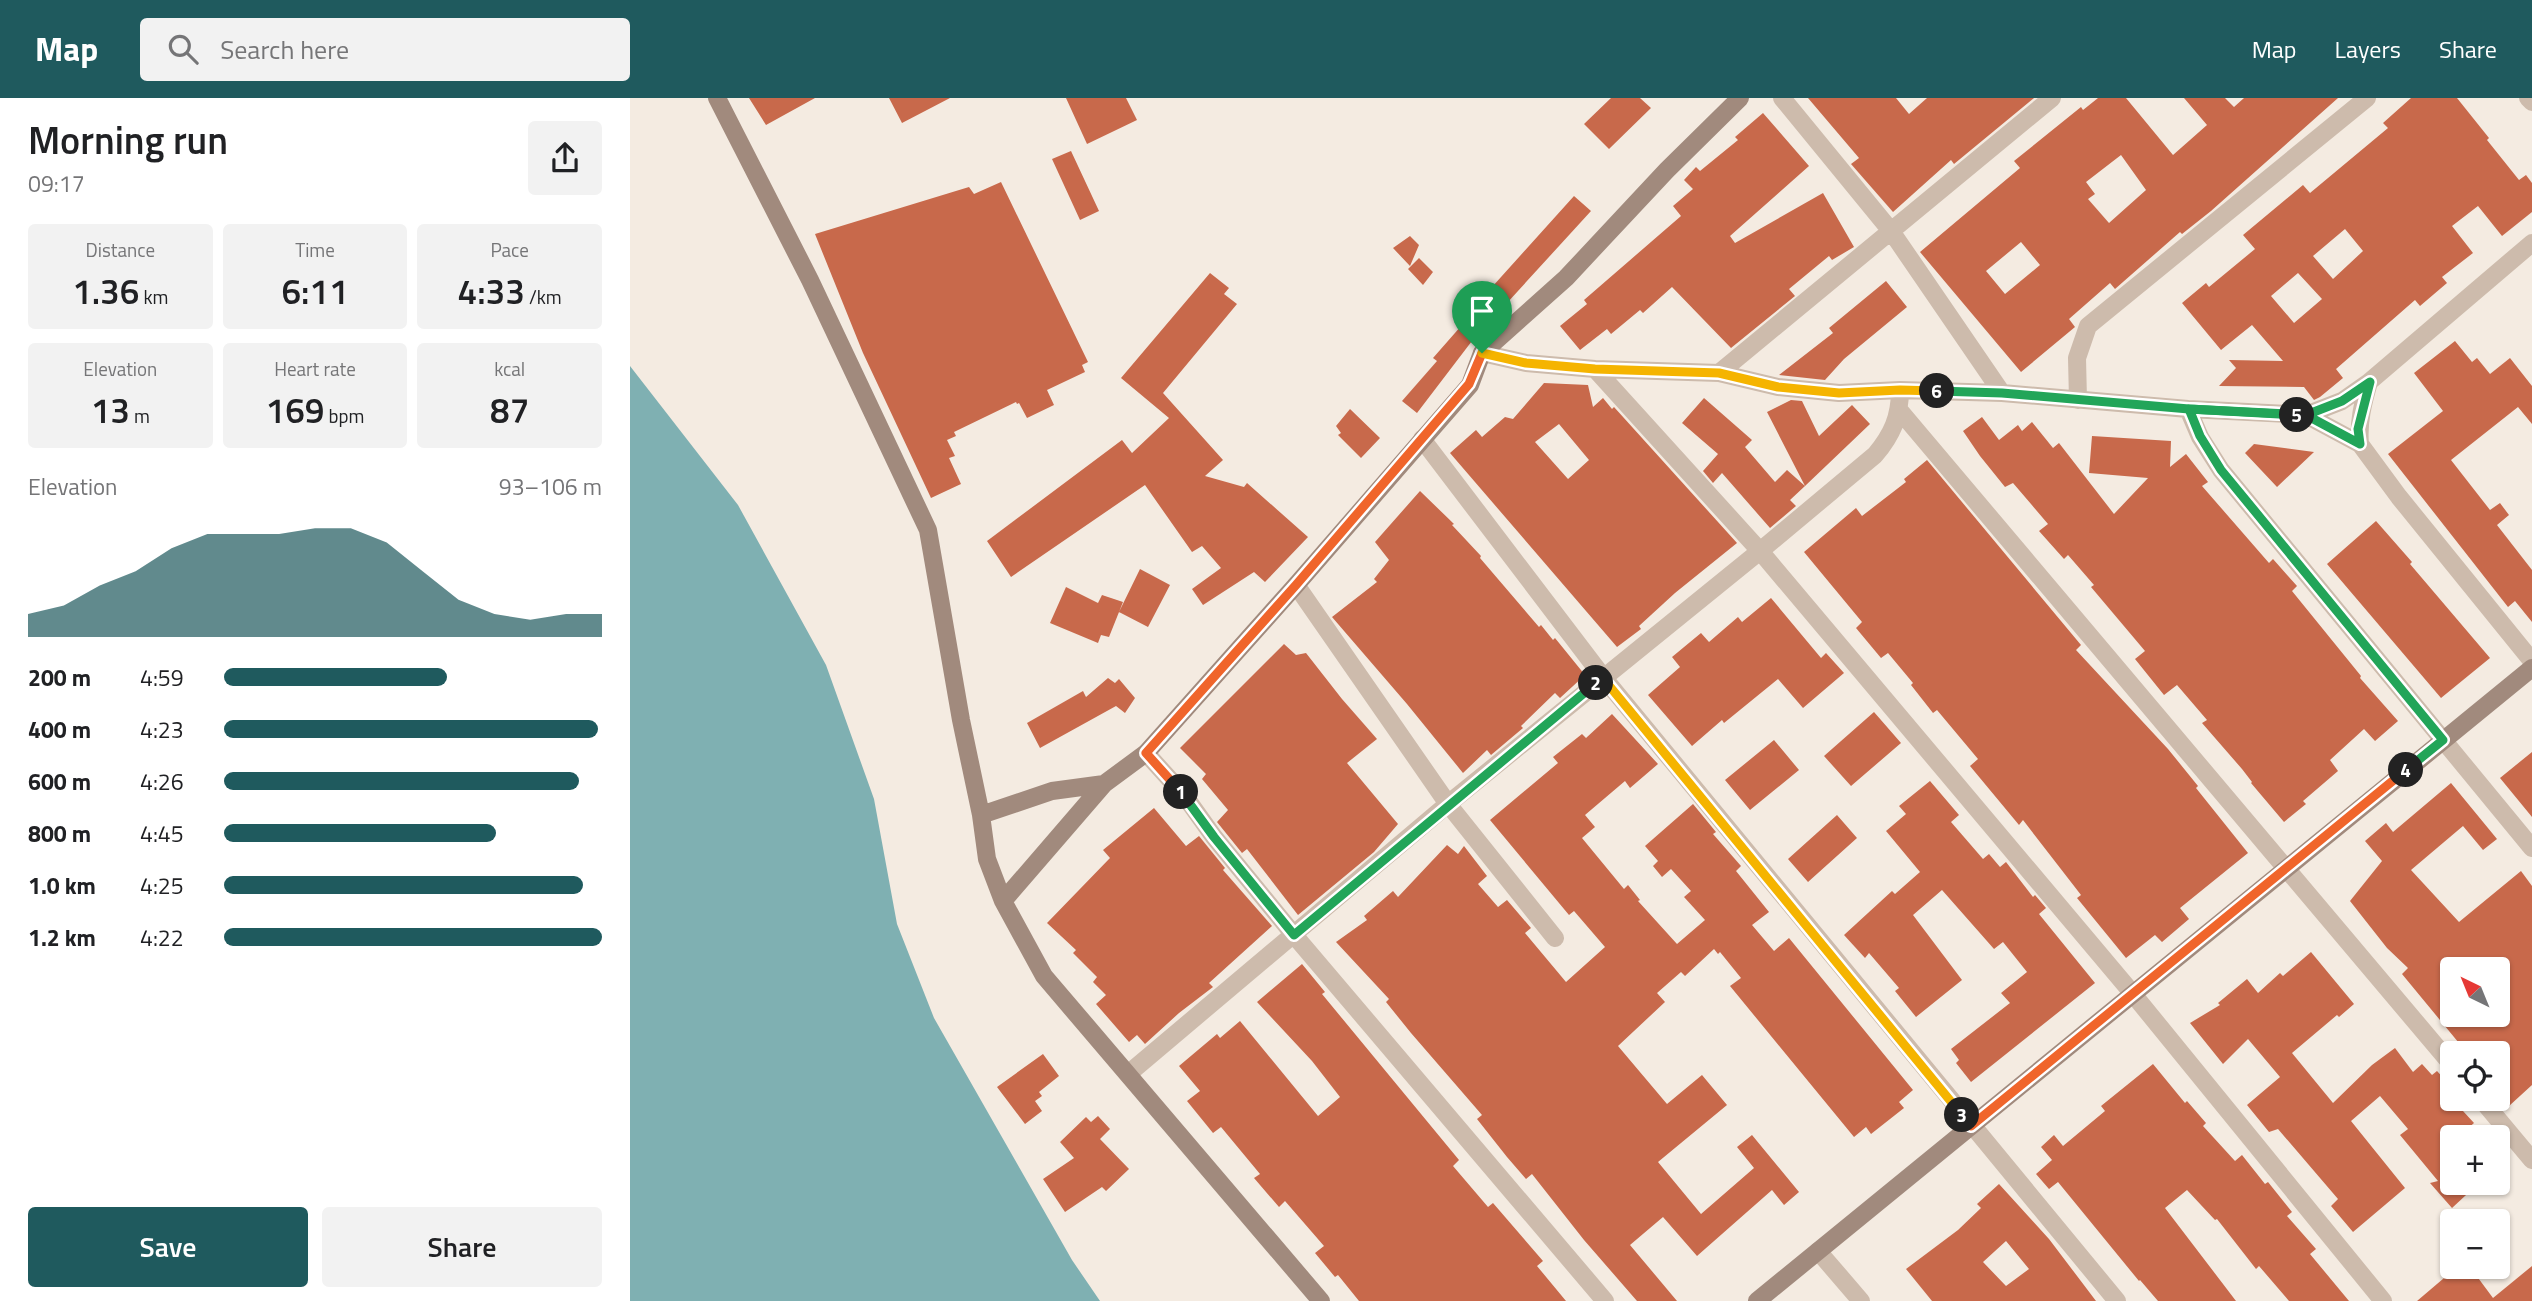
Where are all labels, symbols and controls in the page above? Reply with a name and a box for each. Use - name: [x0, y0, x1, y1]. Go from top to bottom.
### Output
- search box: [140, 18, 630, 81]
- text: Map: [35, 24, 98, 74]
- icon: search: [164, 30, 202, 68]
- text: Search here: [220, 30, 349, 69]
- text: Map: [2252, 31, 2297, 67]
- text: Layers: [2335, 31, 2401, 67]
- text: Share: [2439, 31, 2497, 67]
- text: Morning run: [28, 111, 228, 169]
- button: share: [528, 121, 602, 195]
- text: 09:17: [28, 166, 85, 201]
- text: Distance: [86, 235, 155, 264]
- text: Time: [295, 235, 335, 264]
- text: Pace: [490, 235, 529, 264]
- text: 1.36: [72, 264, 139, 318]
- text: 6:11: [281, 264, 349, 318]
- text: 4:33: [458, 264, 525, 318]
- pin: [1452, 281, 1512, 353]
- text: km: [139, 282, 169, 311]
- text: /km: [525, 282, 562, 311]
- icon: arrive: [1463, 292, 1501, 330]
- text: Elevation: [83, 354, 157, 383]
- text: Heart rate: [274, 354, 356, 383]
- text: kcal: [494, 354, 525, 383]
- pin: 6: [1920, 374, 1954, 408]
- text: 6: [1931, 376, 1942, 405]
- text: 13: [91, 383, 130, 437]
- text: 169: [266, 383, 324, 437]
- text: 87: [490, 383, 529, 437]
- pin: 5: [2280, 398, 2314, 432]
- text: 5: [2291, 400, 2302, 429]
- text: m: [130, 401, 150, 430]
- text: bpm: [324, 401, 364, 430]
- text: Elevation: [28, 469, 117, 504]
- text: 93–106 m: [499, 469, 602, 504]
- text: 200 m: [28, 660, 91, 695]
- text: 4:59: [140, 660, 184, 695]
- pin: 2: [1578, 666, 1614, 700]
- text: 2: [1590, 668, 1601, 697]
- text: 400 m: [28, 712, 91, 747]
- text: 4:23: [140, 712, 184, 747]
- pin: 4: [2388, 752, 2424, 788]
- text: 4: [2400, 755, 2411, 784]
- text: 600 m: [28, 764, 91, 799]
- text: 4:26: [140, 764, 184, 799]
- pin: 1: [1164, 774, 1198, 810]
- text: 1: [1175, 777, 1186, 806]
- text: 800 m: [28, 816, 91, 851]
- text: 4:45: [140, 816, 184, 851]
- text: 1.0 km: [28, 868, 96, 903]
- text: 4:25: [140, 868, 184, 903]
- text: 1.2 km: [28, 920, 96, 955]
- text: 4:22: [140, 920, 184, 955]
- north arrow: [2440, 957, 2510, 1027]
- map controls: [2440, 957, 2510, 1279]
- button: locate: [2440, 1041, 2510, 1111]
- pin: 3: [1944, 1098, 1980, 1132]
- text: 3: [1956, 1100, 1967, 1129]
- button: +: [2440, 1125, 2510, 1195]
- button: Save: [28, 1207, 308, 1287]
- button: Share: [322, 1207, 602, 1287]
- button: −: [2440, 1209, 2510, 1279]

